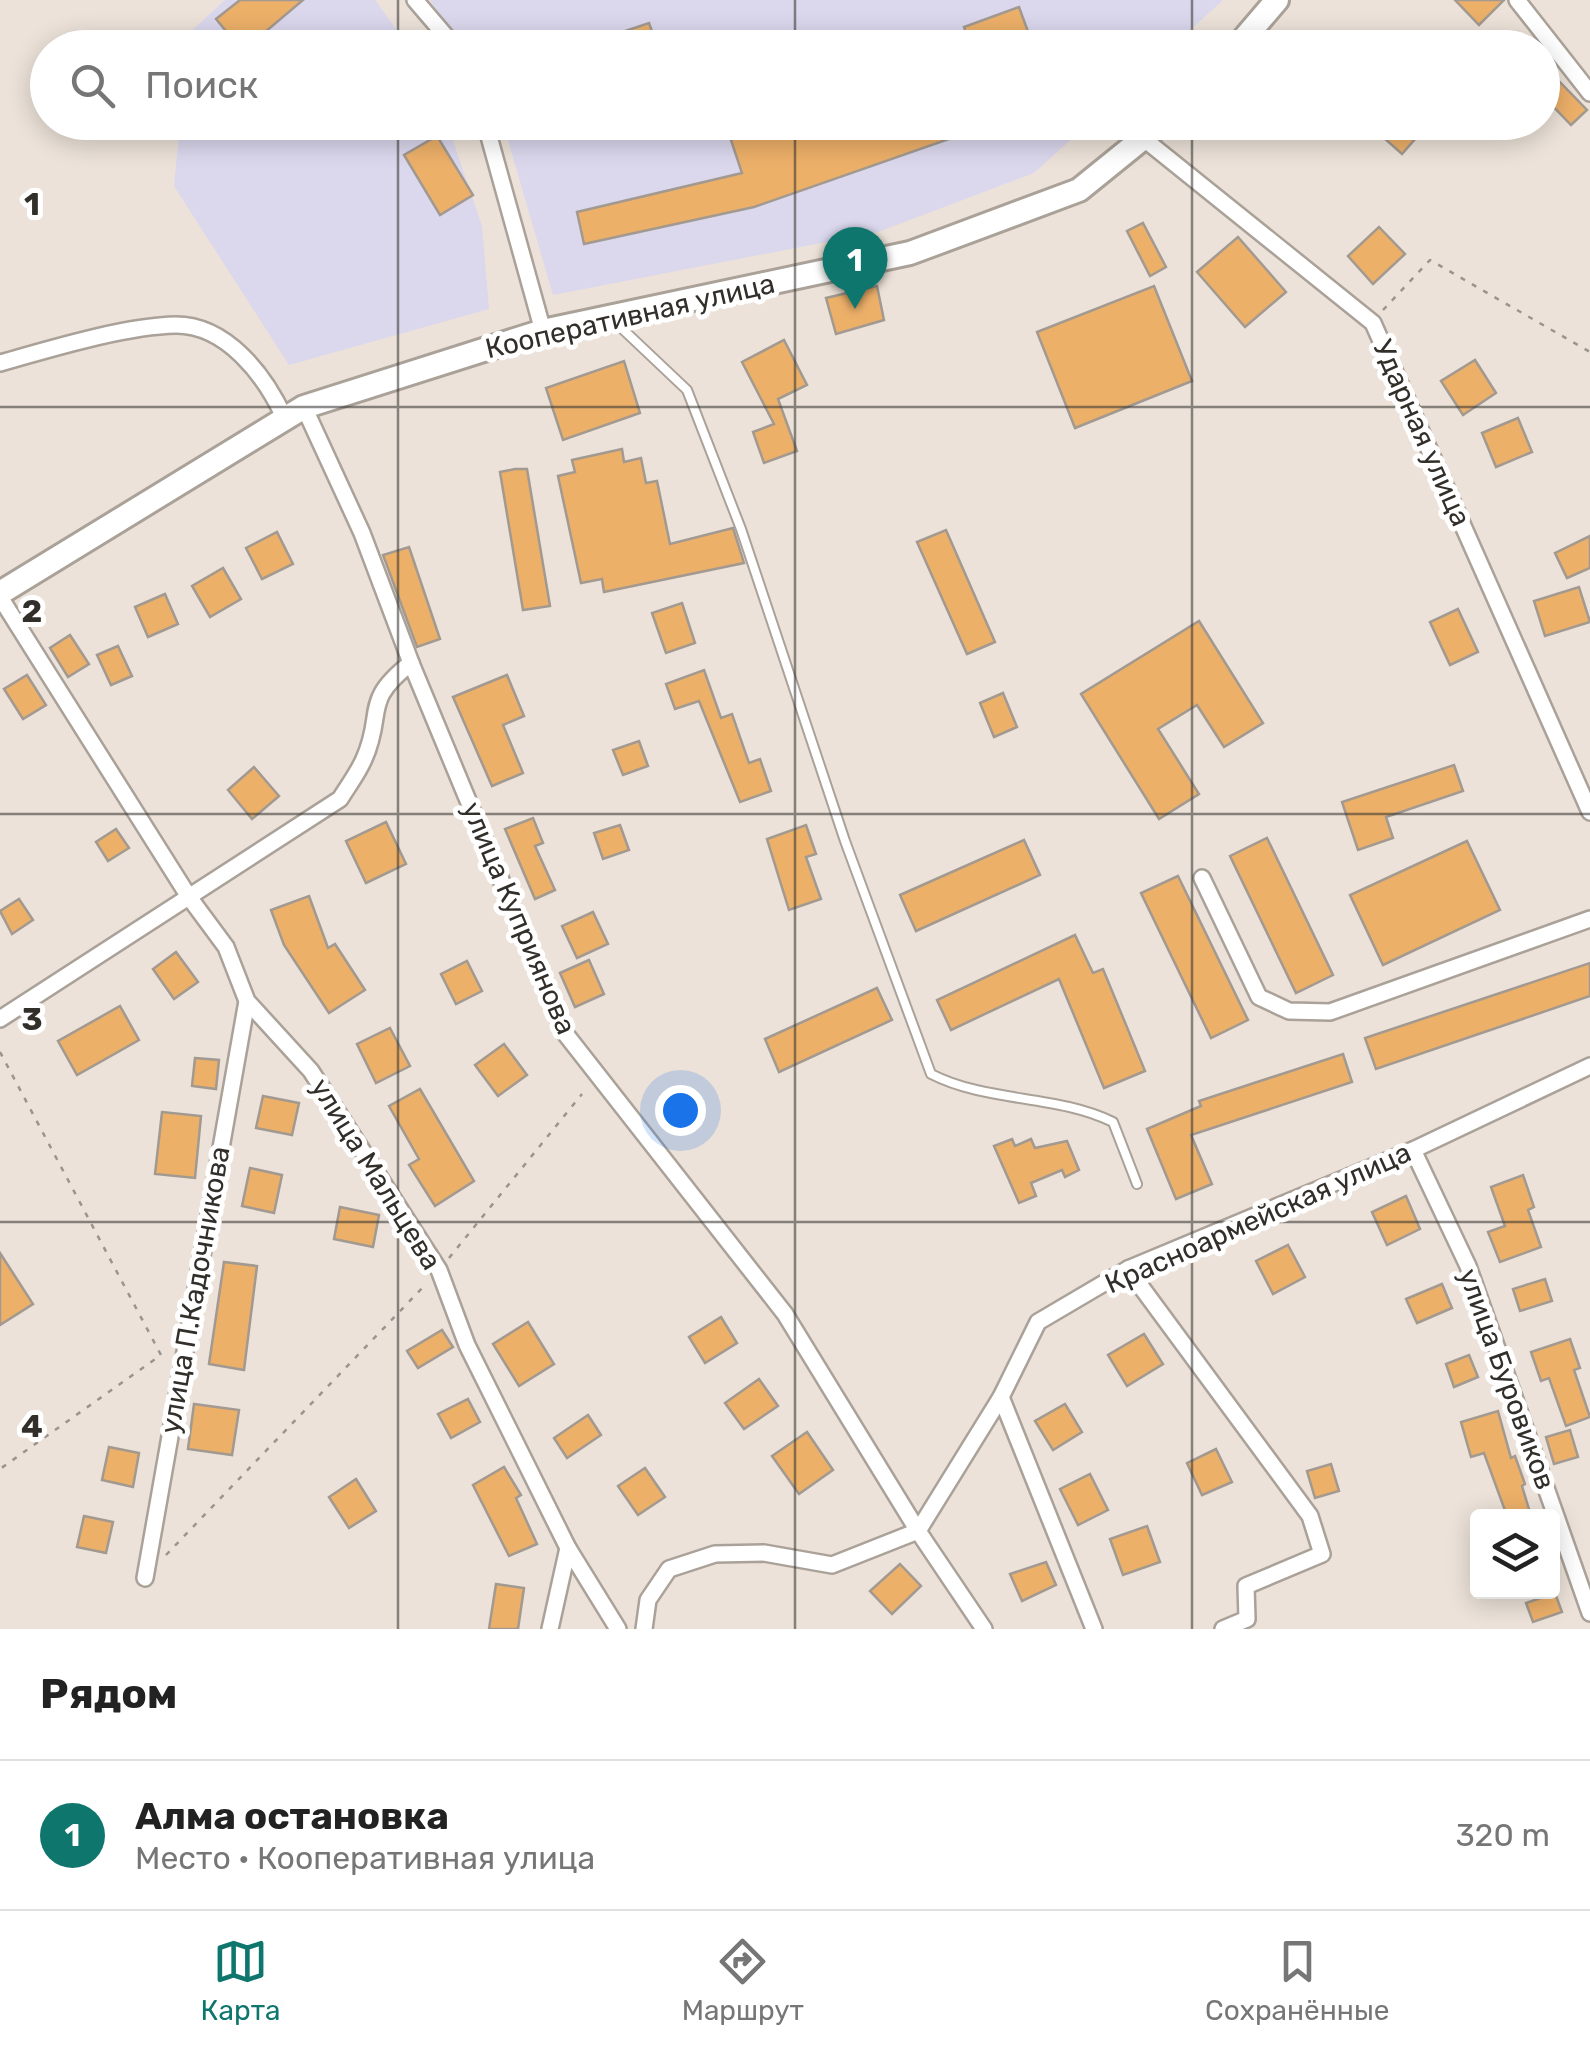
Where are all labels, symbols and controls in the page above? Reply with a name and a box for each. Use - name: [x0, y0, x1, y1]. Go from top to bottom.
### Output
- search box: [30, 30, 1560, 140]
- icon: search: [65, 58, 120, 113]
- text: Поиск: [145, 62, 258, 108]
- text: 1: [24, 185, 40, 223]
- pin: 1: [822, 226, 888, 309]
- street label: Кооперативная улица: [482, 267, 778, 365]
- street label: Ударная улица: [1366, 335, 1478, 531]
- text: 2: [22, 592, 42, 630]
- street label: улица Куприянова: [455, 797, 583, 1039]
- text: 3: [21, 1000, 43, 1038]
- street label: улица Мальцева: [304, 1072, 448, 1276]
- your location: [655, 1085, 706, 1136]
- street label: Красноармейская улица: [1100, 1136, 1416, 1300]
- street label: улица П.Кадочникова: [153, 1144, 237, 1436]
- street label: улица Буровиков: [1452, 1264, 1562, 1494]
- text: 4: [21, 1407, 43, 1445]
- map controls: [1470, 1509, 1560, 1599]
- button: layers: [1470, 1509, 1560, 1599]
- text: Рядом: [40, 1669, 177, 1719]
- text: Алма остановка: [135, 1793, 449, 1839]
- text: 1: [65, 1816, 80, 1854]
- text: 320 m: [1455, 1816, 1550, 1854]
- text: Место · Кооперативная улица: [135, 1839, 595, 1877]
- tab: Карта: [201, 1934, 280, 2027]
- tab: Маршрут: [682, 1934, 804, 2027]
- tab: Сохранённые: [1205, 1934, 1389, 2027]

